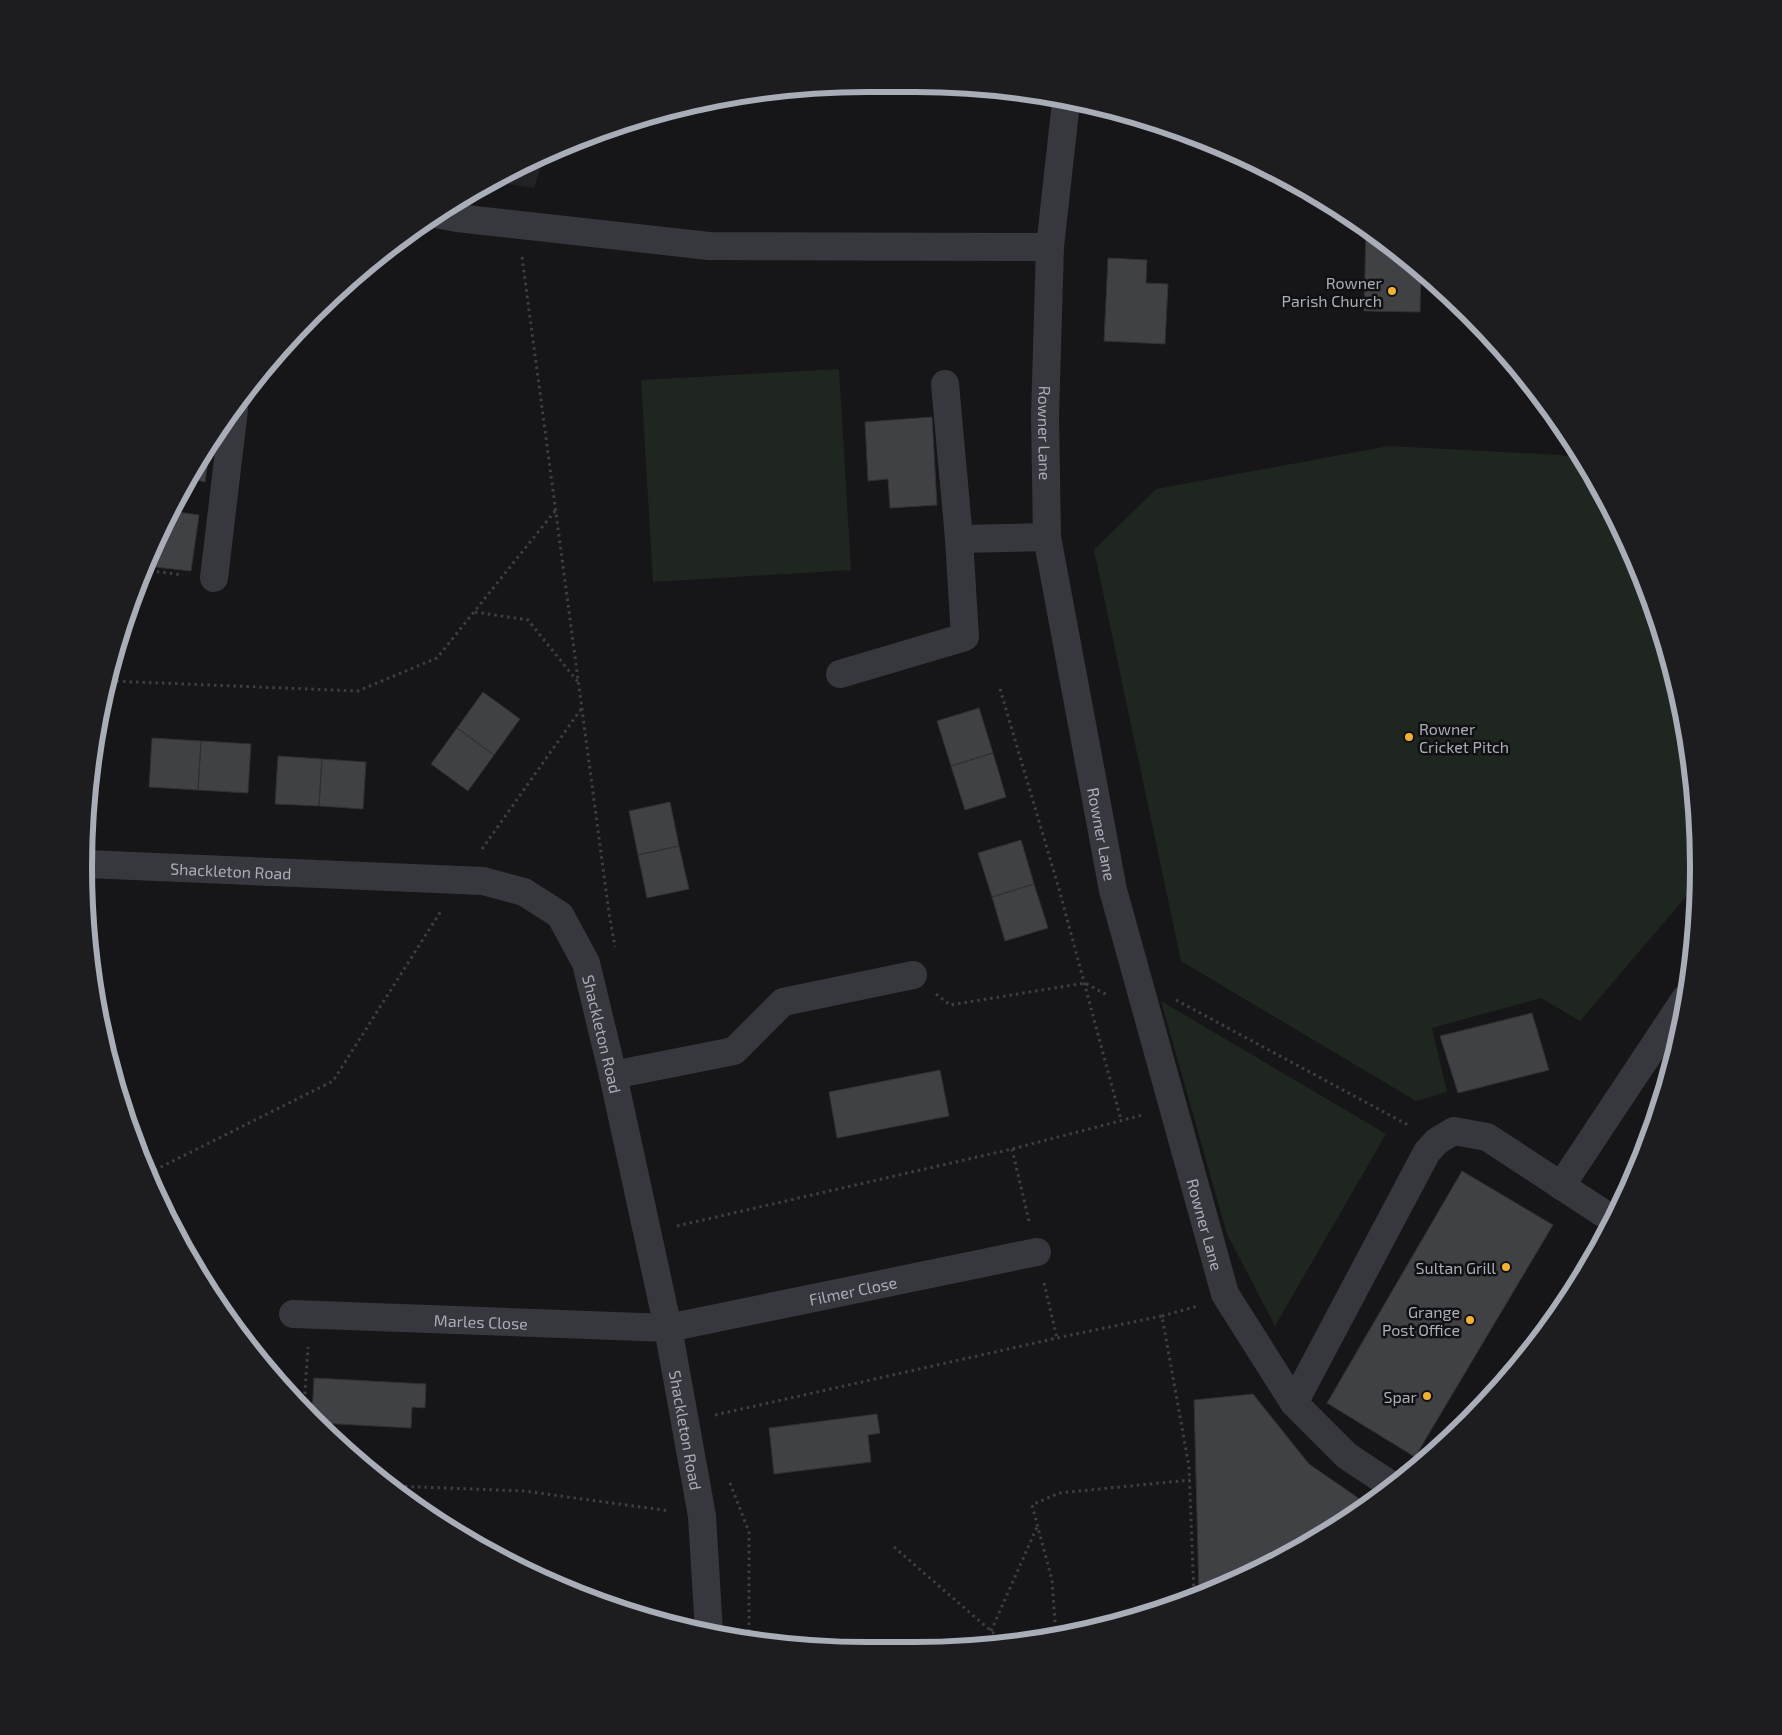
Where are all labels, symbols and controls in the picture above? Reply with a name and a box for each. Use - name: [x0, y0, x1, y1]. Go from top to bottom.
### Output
- place label: Rowner Parish Church: [1282, 273, 1383, 310]
- marker: Rowner Parish Church: [1386, 285, 1398, 297]
- street label: Rowner Lane: [1035, 386, 1056, 480]
- place label: Rowner Cricket Pitch: [1419, 719, 1509, 756]
- marker: Rowner Cricket Pitch: [1403, 731, 1415, 743]
- street label: Rowner Lane: [1084, 786, 1121, 882]
- street label: Shackleton Road: [170, 858, 292, 882]
- street label: Shackleton Road: [580, 973, 626, 1095]
- street label: Rowner Lane: [1184, 1176, 1227, 1272]
- place label: Sultan Grill: [1416, 1258, 1496, 1277]
- marker: Sultan Grill: [1500, 1261, 1512, 1273]
- street label: Filmer Close: [807, 1272, 899, 1308]
- place label: Grange Post Office: [1382, 1302, 1460, 1339]
- street label: Marles Close: [434, 1310, 528, 1332]
- marker: Grange Post Office: [1464, 1314, 1476, 1326]
- street label: Shackleton Road: [666, 1369, 707, 1492]
- place label: Spar: [1384, 1387, 1418, 1406]
- marker: Spar: [1421, 1390, 1433, 1402]

